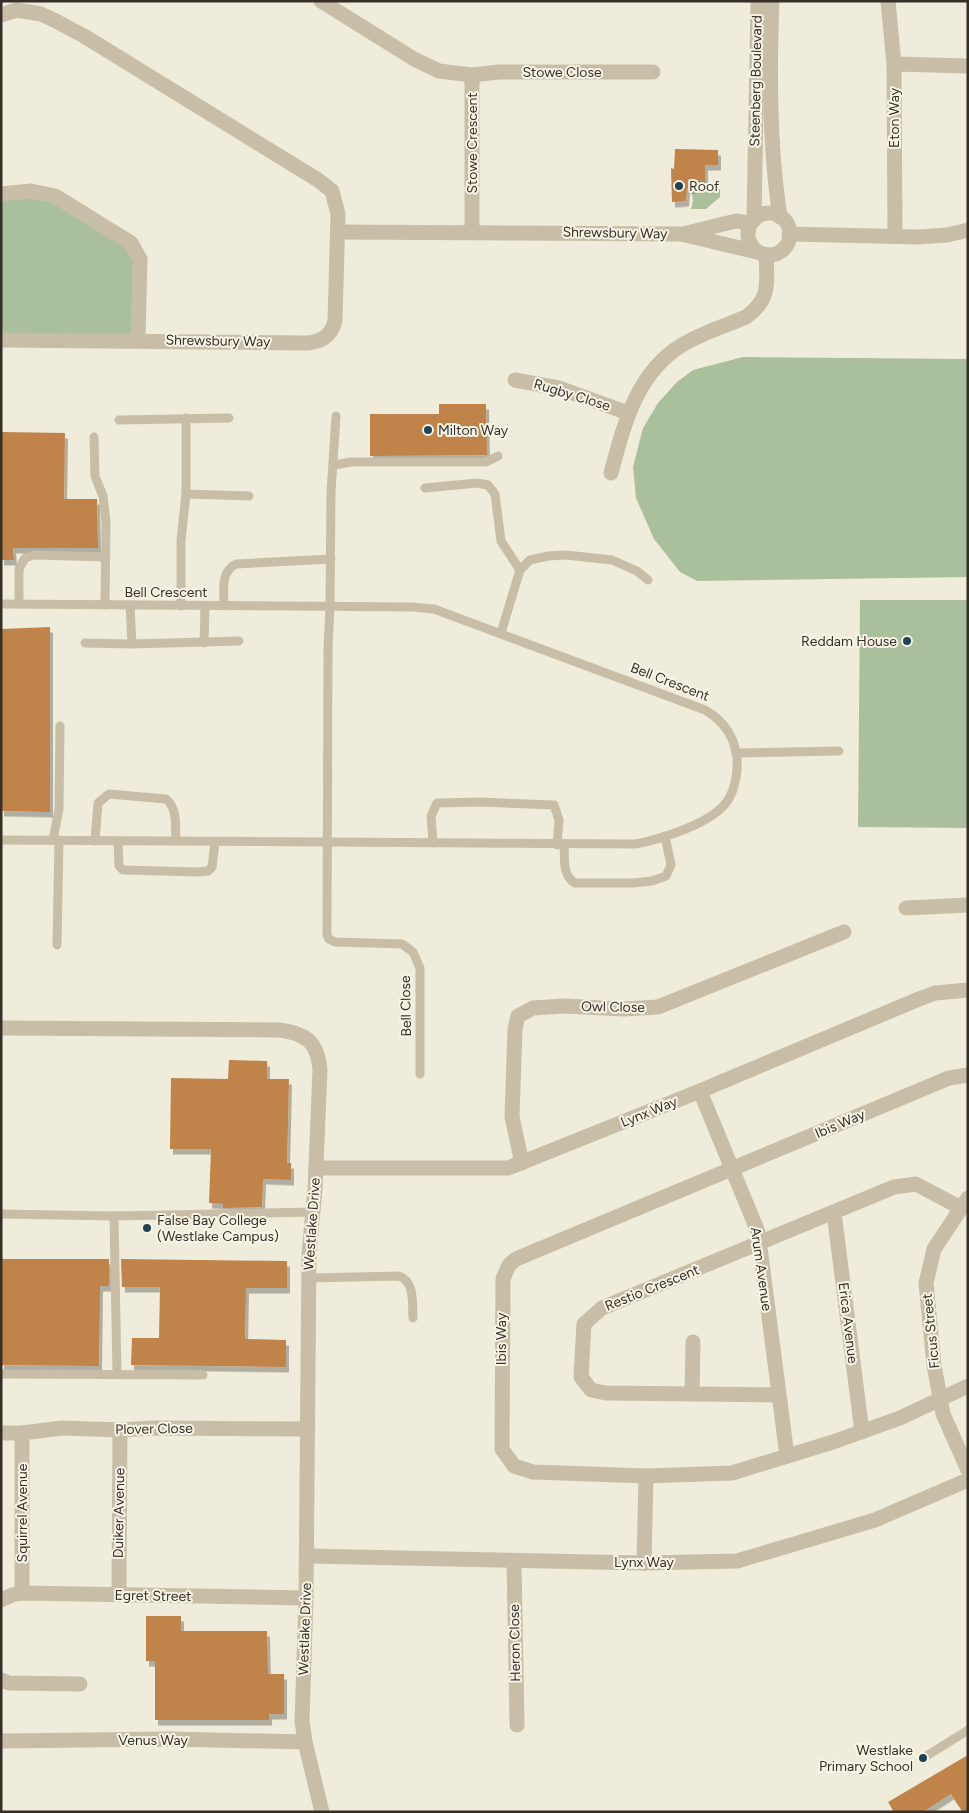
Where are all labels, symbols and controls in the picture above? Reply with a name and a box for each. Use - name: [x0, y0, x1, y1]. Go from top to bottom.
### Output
- street label: Steenberg Boulevard: [746, 15, 766, 147]
- street label: Stowe Close: [522, 64, 602, 81]
- street label: Eton Way: [886, 87, 903, 148]
- street label: Stowe Crescent: [464, 92, 481, 194]
- place label: Roof: [689, 178, 720, 195]
- marker: Roof: [673, 180, 685, 192]
- street label: Shrewsbury Way: [562, 224, 668, 242]
- street label: Shrewsbury Way: [165, 332, 271, 350]
- street label: Rugby Close: [532, 375, 613, 415]
- place label: Milton Way: [438, 422, 509, 439]
- marker: Milton Way: [422, 424, 434, 436]
- street label: Bell Crescent: [124, 584, 208, 601]
- place label: Reddam House: [801, 633, 897, 650]
- marker: Reddam House: [901, 635, 913, 647]
- street label: Bell Crescent: [628, 659, 712, 705]
- street label: Bell Close: [397, 975, 415, 1037]
- street label: Owl Close: [581, 998, 645, 1016]
- street label: Lynx Way: [618, 1093, 680, 1131]
- street label: Ibis Way: [813, 1106, 868, 1142]
- street label: Westlake Drive: [300, 1177, 324, 1271]
- place label: False Bay College (Westlake Campus): [157, 1212, 279, 1245]
- marker: False Bay College (Westlake Campus): [141, 1222, 153, 1234]
- street label: Arum Avenue: [747, 1226, 775, 1312]
- street label: Restio Crescent: [602, 1261, 702, 1315]
- street label: Erica Avenue: [835, 1281, 861, 1365]
- street label: Ficus Street: [919, 1293, 943, 1369]
- street label: Ibis Way: [493, 1312, 510, 1365]
- street label: Plover Close: [115, 1420, 193, 1438]
- street label: Squirrel Avenue: [14, 1463, 31, 1562]
- street label: Duiker Avenue: [110, 1467, 128, 1558]
- street label: Lynx Way: [614, 1554, 675, 1571]
- street label: Westlake Drive: [295, 1582, 315, 1676]
- street label: Egret Street: [114, 1587, 192, 1605]
- street label: Heron Close: [506, 1604, 524, 1682]
- street label: Venus Way: [118, 1732, 188, 1749]
- place label: Westlake Primary School: [819, 1742, 913, 1775]
- marker: Westlake Primary School: [917, 1752, 929, 1764]

